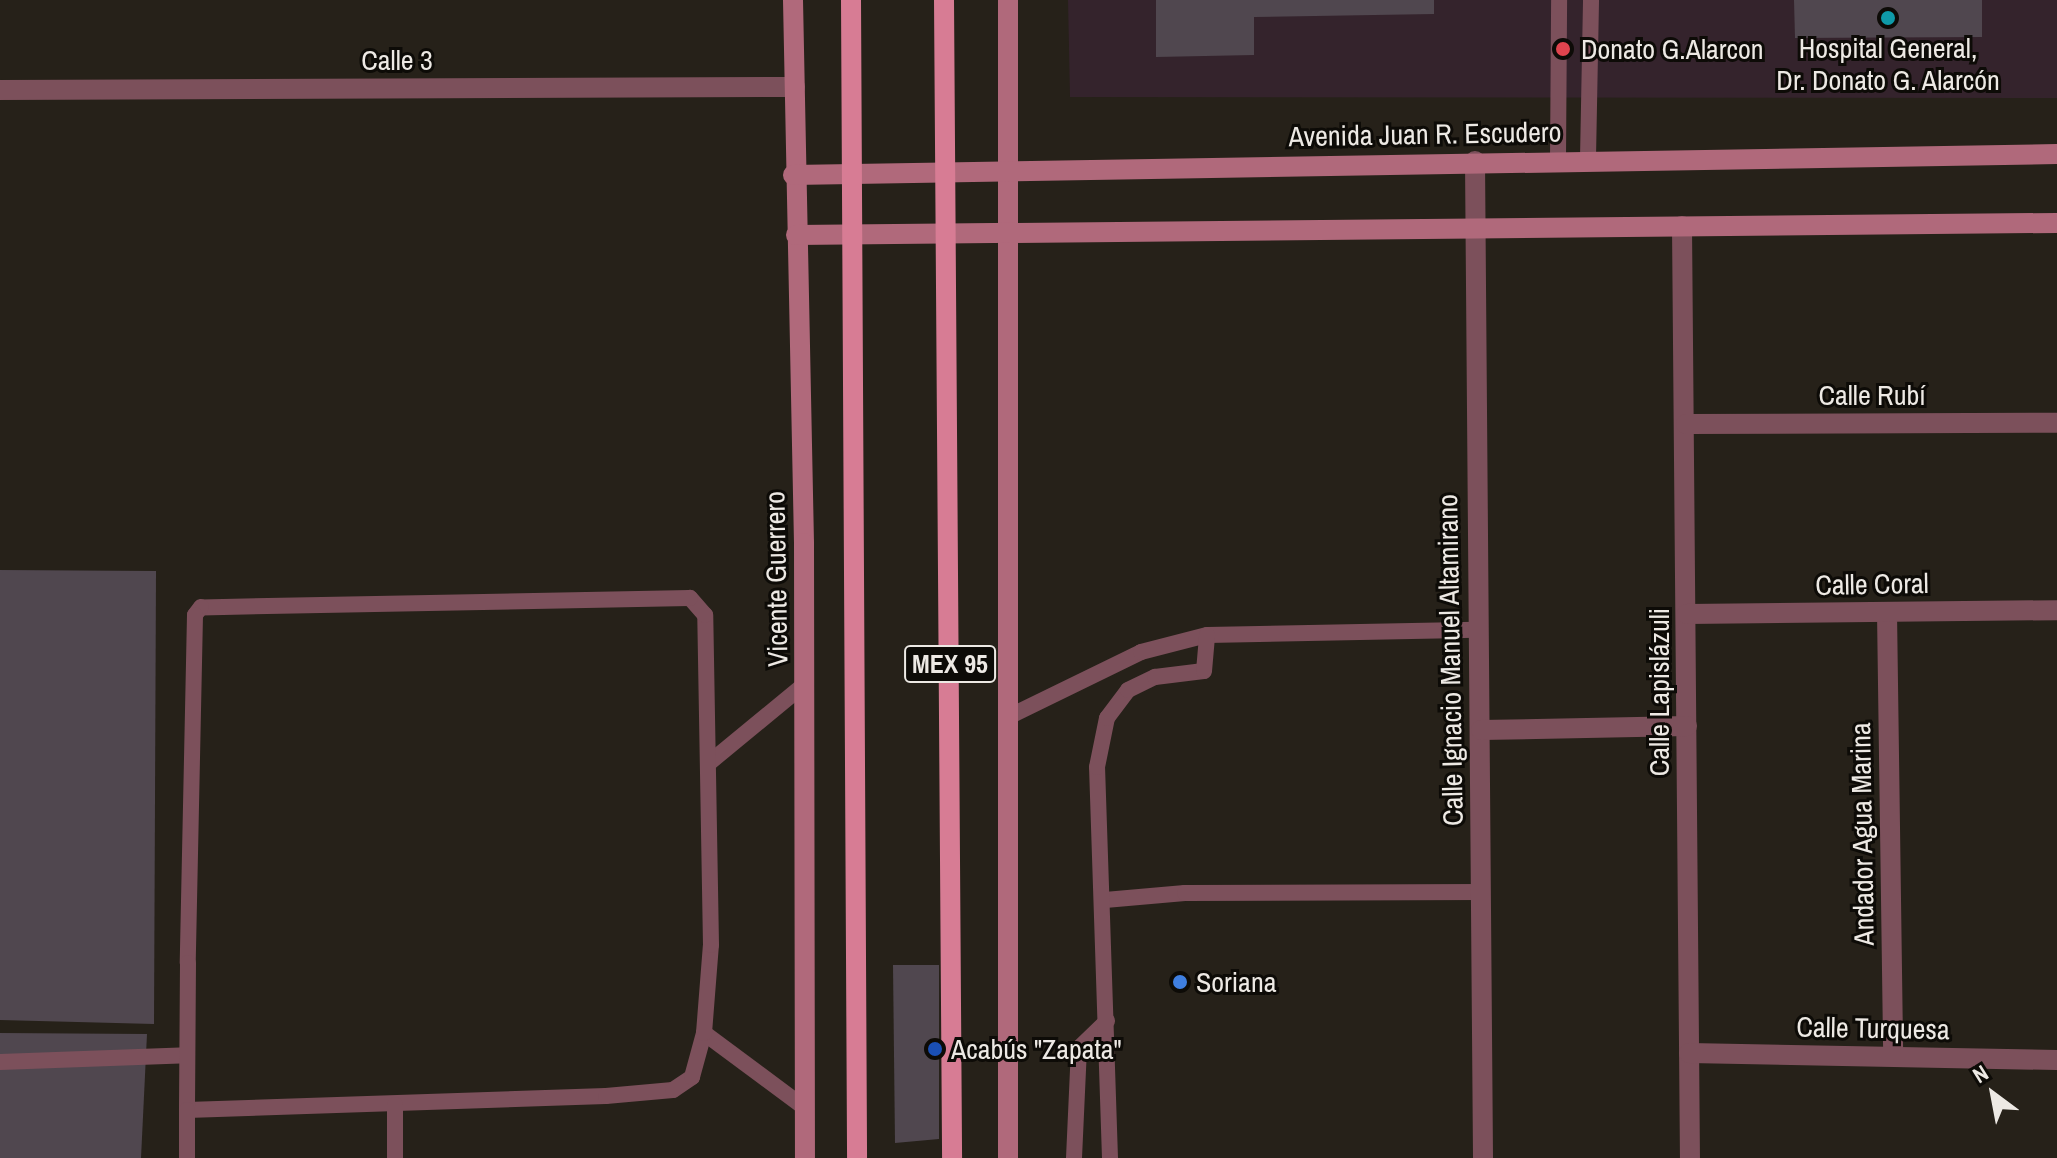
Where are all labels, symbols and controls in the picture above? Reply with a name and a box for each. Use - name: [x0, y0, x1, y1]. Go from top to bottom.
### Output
- marker: Hospital General, Dr. Donato G. Alarcón: [1879, 9, 1897, 27]
- place label: Hospital General, Dr. Donato G. Alarcón: [1776, 31, 2000, 97]
- place label: Donato G.Alarcon: [1581, 32, 1764, 66]
- marker: Donato G.Alarcon: [1552, 38, 1574, 60]
- street label: Calle 3: [361, 43, 433, 77]
- street label: Avenida Juan R. Escudero: [1288, 115, 1562, 153]
- street label: Calle Rubí: [1818, 378, 1926, 412]
- street label: Vicente Guerrero: [758, 491, 794, 667]
- street label: Calle Ignacio Manuel Altamirano: [1430, 493, 1470, 827]
- street label: Calle Coral: [1815, 566, 1929, 602]
- street label: Calle Lapislázuli: [1642, 608, 1676, 776]
- road number: MEX 95: [904, 642, 996, 686]
- street label: Andador Agua Marina: [1843, 721, 1881, 947]
- place label: Soriana: [1196, 965, 1276, 999]
- marker: Soriana: [1171, 973, 1189, 991]
- street label: Calle Turquesa: [1796, 1010, 1950, 1046]
- place label: Acabús "Zapata": [951, 1032, 1122, 1066]
- marker: Acabús "Zapata": [926, 1040, 944, 1058]
- north arrow: [1953, 1054, 2033, 1134]
- text: N: [1967, 1057, 1994, 1090]

